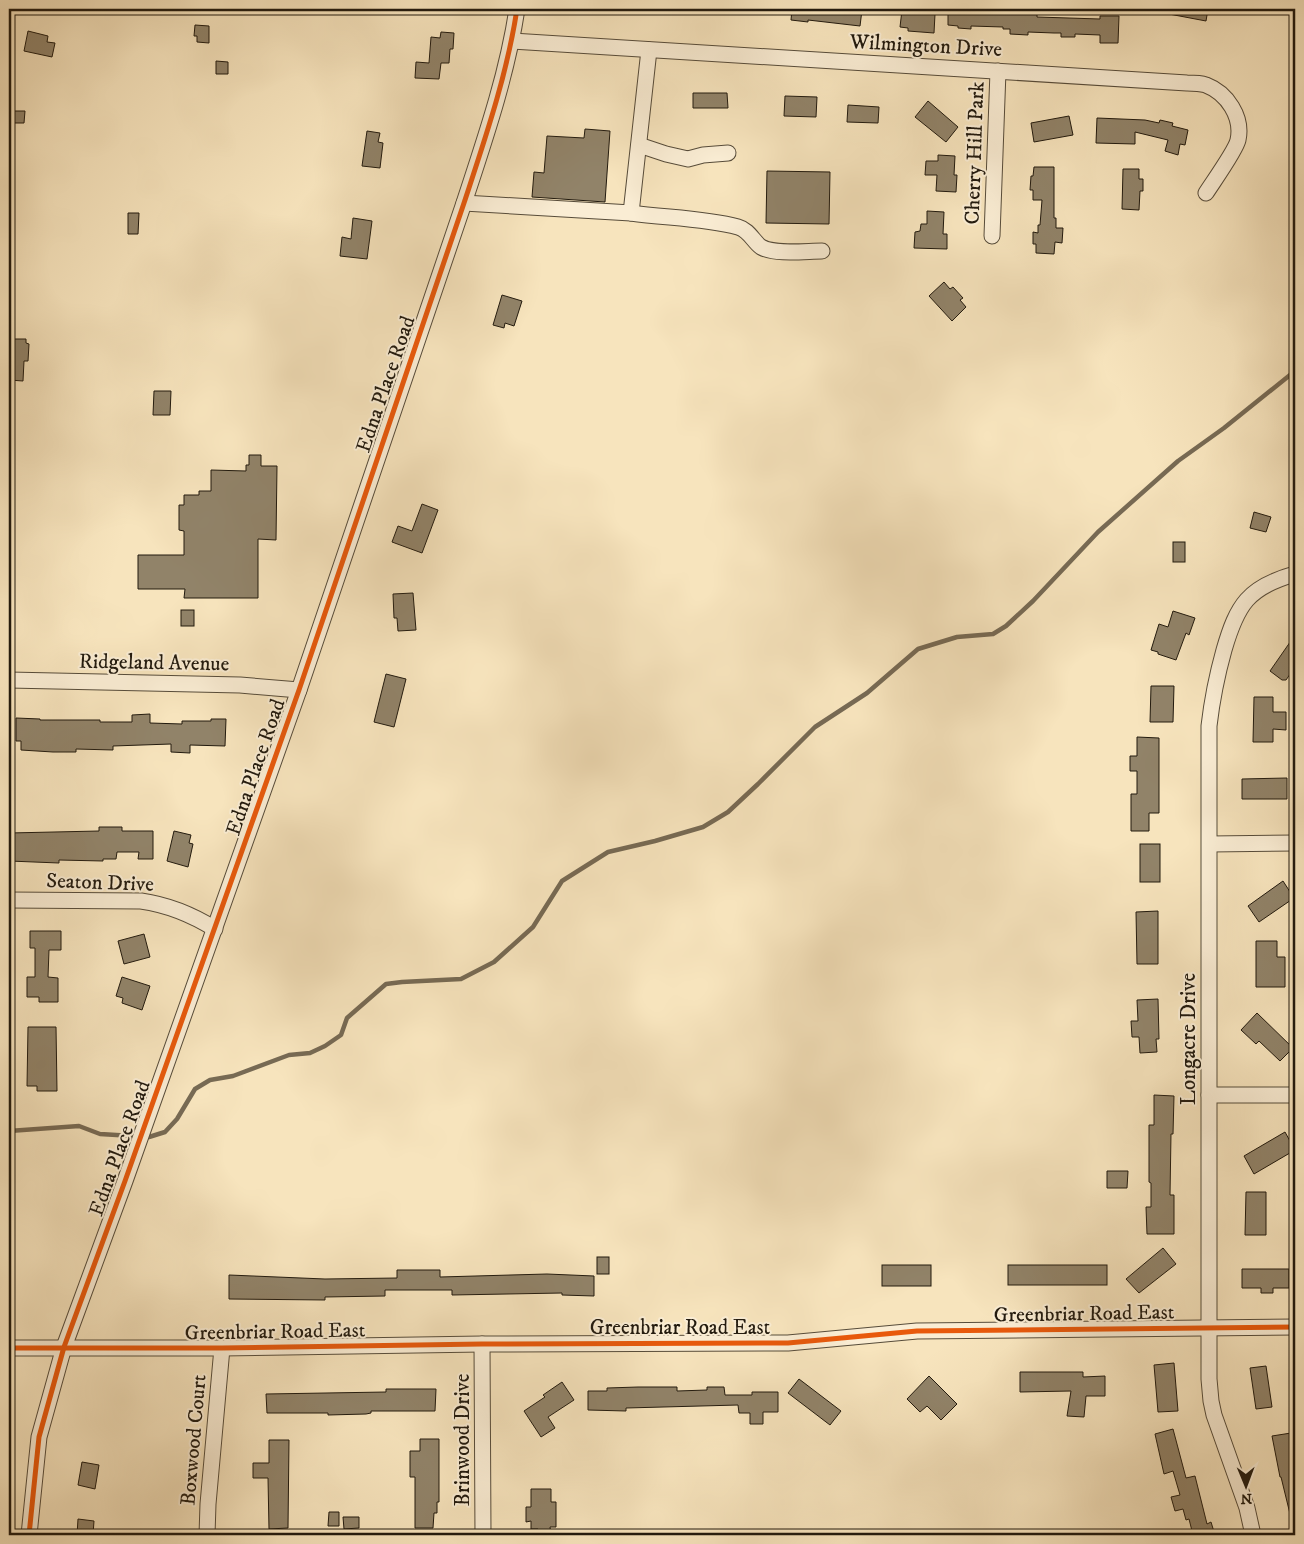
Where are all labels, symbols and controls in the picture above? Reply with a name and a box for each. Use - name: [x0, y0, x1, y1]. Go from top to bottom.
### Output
- street label: Wilmington Drive: [848, 29, 1003, 63]
- street label: Cherry Hill Park: [960, 80, 991, 225]
- street label: Edna Place Road: [350, 312, 422, 456]
- street label: Ridgeland Avenue: [79, 649, 230, 677]
- street label: Edna Place Road: [220, 695, 292, 839]
- street label: Seaton Drive: [46, 868, 155, 898]
- street label: Longacre Drive: [1176, 973, 1202, 1105]
- street label: Edna Place Road: [83, 1076, 157, 1220]
- street label: Greenbriar Road East: [994, 1299, 1175, 1329]
- street label: Greenbriar Road East: [590, 1315, 771, 1341]
- street label: Greenbriar Road East: [185, 1317, 366, 1347]
- street label: Boxwood Court: [175, 1373, 213, 1507]
- street label: Brinwood Drive: [450, 1373, 476, 1506]
- north arrow: [1222, 1462, 1272, 1512]
- text: N: [1240, 1489, 1252, 1507]

